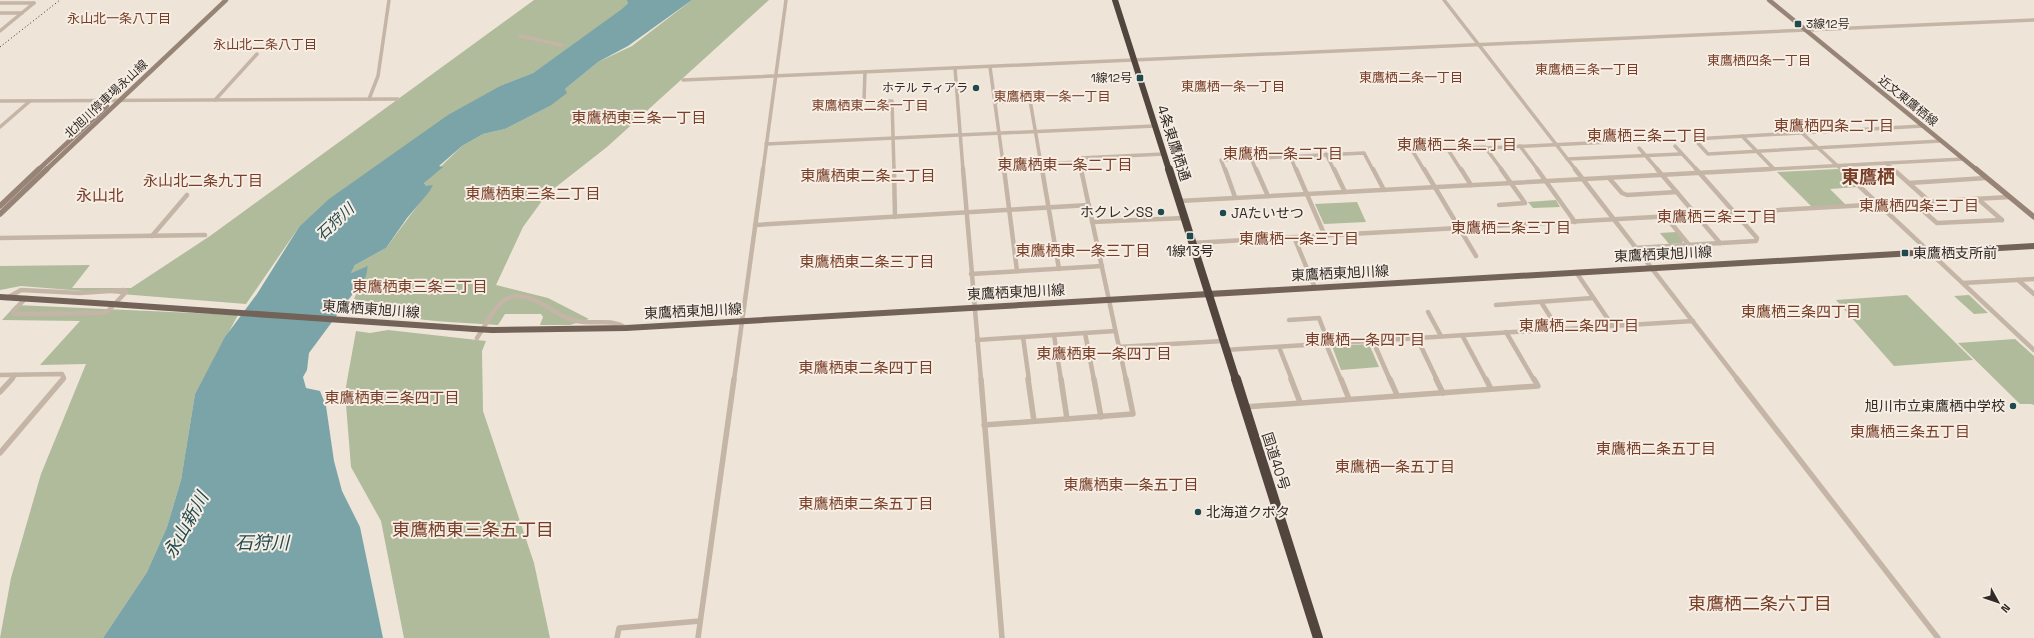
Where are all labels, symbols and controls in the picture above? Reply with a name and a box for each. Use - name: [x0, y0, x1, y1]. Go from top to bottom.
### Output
- district label: 永山北一条八丁目: [67, 10, 171, 27]
- place label: 3線12号: [1806, 16, 1850, 32]
- marker: 3線12号: [1793, 19, 1803, 29]
- district label: 永山北二条八丁目: [213, 36, 317, 53]
- district label: 東鷹栖四条一丁目: [1707, 52, 1811, 69]
- street label: 北旭川停車場永山線: [61, 56, 151, 142]
- district label: 東鷹栖三条一丁目: [1535, 61, 1639, 78]
- district label: 東鷹栖二条一丁目: [1359, 69, 1463, 86]
- place label: 1線12号: [1091, 70, 1132, 86]
- street label: 近文東鷹栖線: [1875, 72, 1941, 130]
- marker: 1線12号: [1135, 73, 1145, 83]
- district label: 東鷹栖一条一丁目: [1181, 78, 1285, 95]
- place label: ホテル ティアラ: [882, 80, 968, 96]
- marker: ホテル ティアラ: [971, 83, 981, 93]
- district label: 東鷹栖東一条一丁目: [993, 88, 1111, 105]
- district label: 東鷹栖東二条一丁目: [811, 97, 929, 114]
- street label: 4条東鷹栖通: [1153, 103, 1195, 183]
- district label: 東鷹栖東三条一丁目: [571, 108, 707, 127]
- district label: 東鷹栖四条二丁目: [1774, 116, 1894, 135]
- district label: 東鷹栖三条二丁目: [1587, 126, 1707, 145]
- district label: 東鷹栖二条二丁目: [1397, 135, 1517, 154]
- district label: 東鷹栖一条二丁目: [1223, 144, 1343, 163]
- district label: 東鷹栖東一条二丁目: [997, 155, 1133, 174]
- district label: 東鷹栖: [1841, 165, 1895, 188]
- district label: 東鷹栖東二条二丁目: [800, 166, 936, 185]
- district label: 永山北二条九丁目: [143, 171, 263, 190]
- district label: 東鷹栖東三条二丁目: [465, 184, 601, 203]
- district label: 永山北: [76, 185, 124, 206]
- district label: 東鷹栖四条三丁目: [1859, 196, 1979, 215]
- water label: 石狩川: [312, 198, 359, 244]
- place label: ホクレンSS: [1080, 203, 1153, 221]
- place label: JAたいせつ: [1231, 204, 1304, 222]
- marker: ホクレンSS: [1156, 207, 1166, 217]
- district label: 東鷹栖三条三丁目: [1657, 207, 1777, 226]
- marker: JAたいせつ: [1218, 208, 1228, 218]
- district label: 東鷹栖二条三丁目: [1451, 218, 1571, 237]
- district label: 東鷹栖一条三丁目: [1239, 229, 1359, 248]
- marker: 1線13号: [1185, 231, 1195, 241]
- district label: 東鷹栖東一条三丁目: [1015, 241, 1151, 260]
- place label: 1線13号: [1166, 242, 1214, 260]
- street label: 東鷹栖東旭川線: [1614, 242, 1712, 266]
- place label: 東鷹栖支所前: [1913, 244, 1997, 262]
- marker: 東鷹栖支所前: [1900, 248, 1910, 258]
- district label: 東鷹栖東二条三丁目: [799, 252, 935, 271]
- street label: 東鷹栖東旭川線: [1291, 261, 1389, 285]
- district label: 東鷹栖東三条三丁目: [352, 277, 488, 296]
- street label: 東鷹栖東旭川線: [967, 280, 1065, 304]
- street label: 東鷹栖東旭川線: [321, 297, 421, 321]
- street label: 東鷹栖東旭川線: [644, 299, 742, 323]
- district label: 東鷹栖三条四丁目: [1741, 302, 1861, 321]
- district label: 東鷹栖二条四丁目: [1519, 316, 1639, 335]
- district label: 東鷹栖一条四丁目: [1305, 330, 1425, 349]
- district label: 東鷹栖東一条四丁目: [1036, 344, 1172, 363]
- district label: 東鷹栖東二条四丁目: [798, 358, 934, 377]
- district label: 東鷹栖東三条四丁目: [324, 388, 460, 407]
- place label: 旭川市立東鷹栖中学校: [1865, 397, 2005, 415]
- marker: 旭川市立東鷹栖中学校: [2008, 401, 2018, 411]
- district label: 東鷹栖三条五丁目: [1850, 422, 1970, 441]
- street label: 国道40号: [1258, 430, 1294, 492]
- district label: 東鷹栖二条五丁目: [1596, 439, 1716, 458]
- district label: 東鷹栖一条五丁目: [1335, 457, 1455, 476]
- district label: 東鷹栖東一条五丁目: [1063, 475, 1199, 494]
- water label: 永山新川: [158, 486, 214, 562]
- district label: 東鷹栖東二条五丁目: [798, 494, 934, 513]
- place label: 北海道クボタ: [1206, 503, 1290, 521]
- marker: 北海道クボタ: [1193, 507, 1203, 517]
- district label: 東鷹栖東三条五丁目: [392, 518, 554, 541]
- water label: 石狩川: [235, 531, 291, 554]
- north arrow: [1978, 582, 2018, 622]
- district label: 東鷹栖二条六丁目: [1688, 592, 1832, 615]
- text: N: [1998, 601, 2013, 616]

